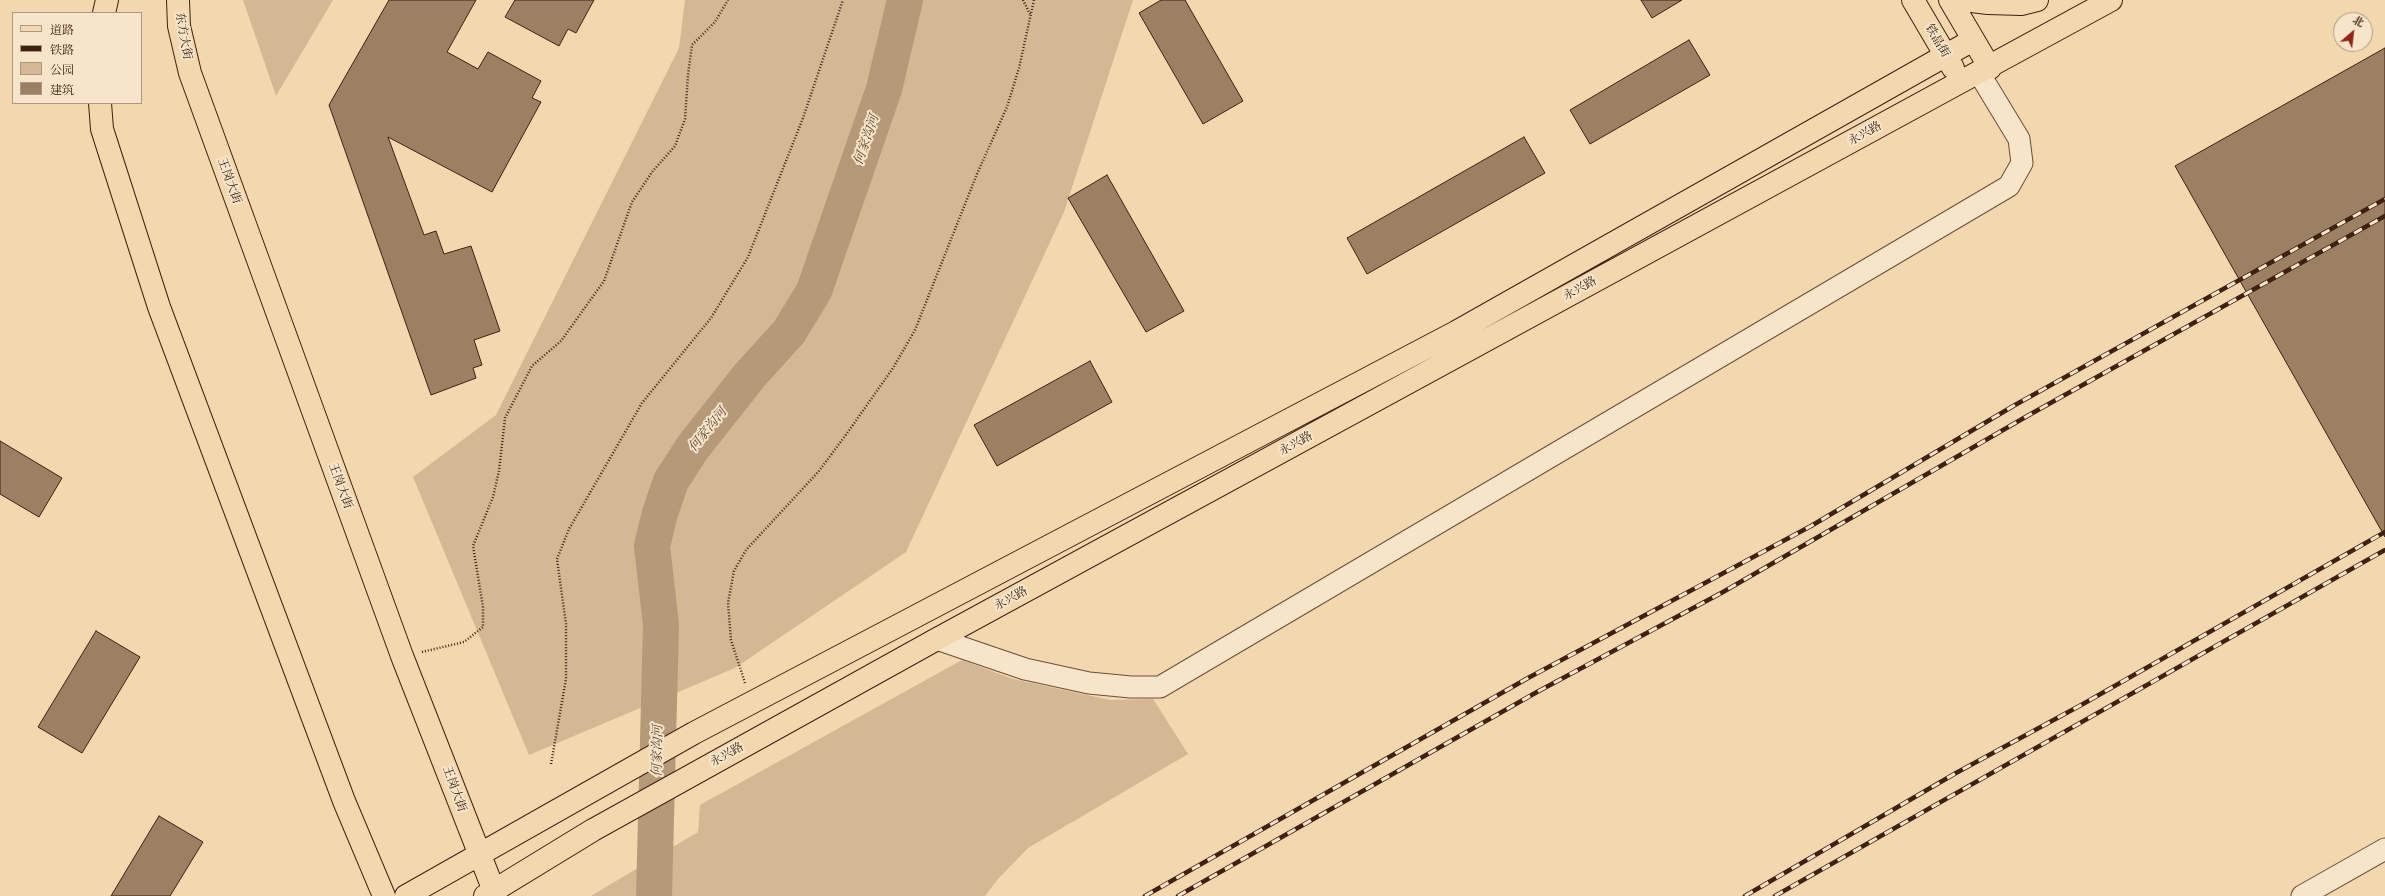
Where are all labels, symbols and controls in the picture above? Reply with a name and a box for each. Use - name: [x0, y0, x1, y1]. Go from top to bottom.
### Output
- street label: 东方大街: [172, 11, 194, 61]
- legend: [12, 12, 142, 104]
- north arrow: [2333, 12, 2373, 52]
- text: 北: [2350, 14, 2366, 30]
- street label: 铁晶街: [1922, 22, 1952, 60]
- text: 道路: [50, 23, 74, 37]
- text: 铁路: [50, 43, 74, 57]
- text: 公园: [50, 63, 74, 77]
- text: 建筑: [50, 83, 74, 97]
- water label: 何家沟河: [851, 113, 883, 167]
- street label: 永兴路: [1846, 119, 1884, 149]
- street label: 王岗大街: [214, 156, 244, 206]
- street label: 永兴路: [1561, 274, 1599, 304]
- water label: 何家沟河: [686, 405, 730, 455]
- street label: 永兴路: [1277, 429, 1315, 459]
- street label: 王岗大街: [325, 461, 355, 511]
- street label: 永兴路: [992, 584, 1030, 614]
- water label: 何家沟河: [650, 725, 666, 777]
- street label: 永兴路: [708, 740, 746, 770]
- street label: 王岗大街: [439, 764, 469, 814]

